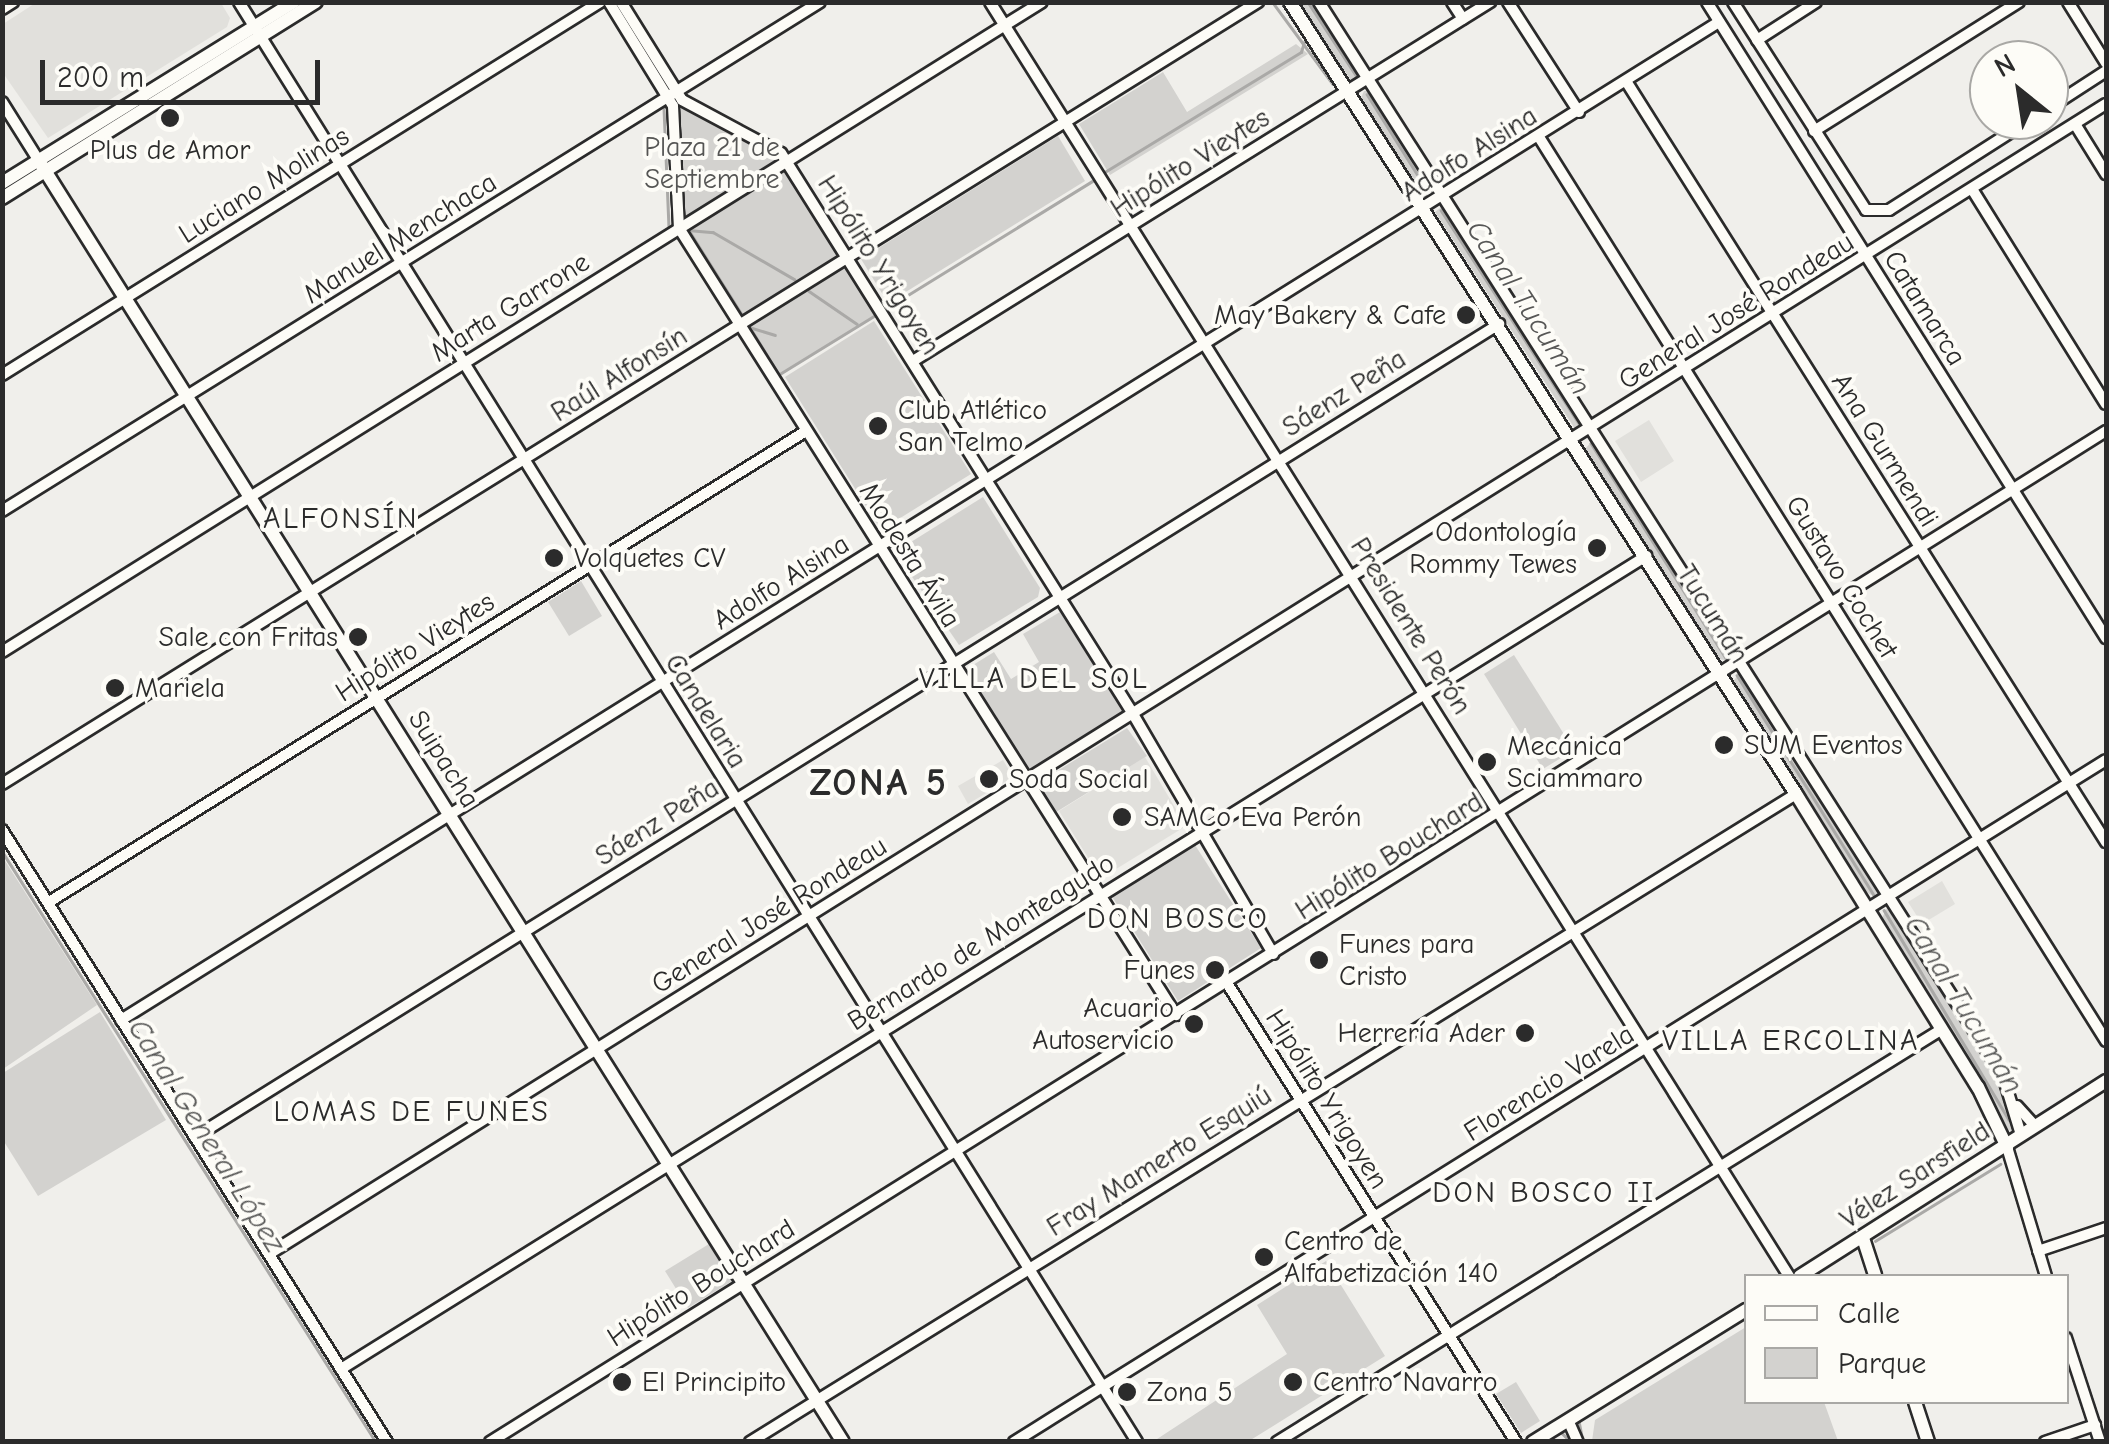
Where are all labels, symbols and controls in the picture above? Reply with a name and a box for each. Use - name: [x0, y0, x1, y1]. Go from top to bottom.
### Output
- scale bar: [45, 40, 325, 102]
- north arrow: [1969, 40, 2069, 140]
- text: N: [1989, 47, 2021, 84]
- text: 200 m: [57, 60, 144, 95]
- street label: Adolfo Alsina: [1395, 99, 1543, 209]
- street label: Hipólito Vieytes: [1104, 101, 1276, 225]
- marker: Plus de Amor: [159, 107, 181, 129]
- street label: Luciano Molinas: [173, 119, 355, 251]
- park label: Plaza 21 de Septiembre: [644, 130, 780, 196]
- place label: Plus de Amor: [90, 133, 250, 167]
- street label: Manuel Menchaca: [297, 165, 503, 311]
- street label: Hipólito Yrigoyen: [810, 169, 948, 361]
- water label: Canal Tucumán: [1458, 214, 1598, 402]
- street label: General José Rondeau: [1612, 225, 1860, 397]
- street label: Catamarca: [1877, 244, 1973, 372]
- street label: Marta Garrone: [425, 245, 595, 369]
- place label: May Bakery & Cafe: [1214, 298, 1446, 332]
- marker: May Bakery & Cafe: [1455, 304, 1477, 326]
- street label: Raúl Alfonsín: [545, 319, 693, 429]
- street label: Sáenz Peña: [1276, 342, 1412, 444]
- street label: Ana Gurmendi: [1824, 367, 1946, 533]
- place label: Club Atlético San Telmo: [898, 393, 1047, 459]
- marker: Club Atlético San Telmo: [867, 415, 889, 437]
- street label: Modesta Ávila: [852, 476, 968, 634]
- street label: Gustavo Cochet: [1779, 489, 1905, 665]
- district label: ALFONSÍN: [263, 501, 419, 537]
- place label: Odontología Rommy Tewes: [1409, 515, 1577, 581]
- street label: Adolfo Alsina: [707, 527, 855, 637]
- street label: Presidente Perón: [1343, 531, 1479, 721]
- marker: Odontología Rommy Tewes: [1586, 537, 1608, 559]
- place label: Volquetes CV: [574, 541, 725, 575]
- marker: Volquetes CV: [543, 547, 565, 569]
- street label: Tucumán: [1670, 559, 1756, 669]
- street label: Hipólito Vieytes: [329, 585, 501, 709]
- place label: Sale con Fritas: [159, 620, 338, 654]
- marker: Sale con Fritas: [347, 626, 369, 648]
- street label: Candelaria: [658, 648, 754, 774]
- district label: VILLA DEL SOL: [919, 661, 1149, 697]
- place label: Mariela: [135, 671, 225, 705]
- marker: Mariela: [104, 677, 126, 699]
- street label: Suipacha: [401, 704, 487, 814]
- place label: SUM Eventos: [1744, 728, 1903, 762]
- place label: Mecánica Sciammaro: [1507, 729, 1643, 795]
- marker: SUM Eventos: [1713, 734, 1735, 756]
- marker: Mecánica Sciammaro: [1476, 751, 1498, 773]
- district label: ZONA 5: [809, 761, 949, 807]
- place label: Soda Social: [1009, 762, 1149, 796]
- marker: Soda Social: [978, 768, 1000, 790]
- street label: Sáenz Peña: [589, 771, 725, 873]
- street label: Hipólito Bouchard: [1289, 785, 1489, 927]
- place label: SAMCo Eva Perón: [1144, 800, 1361, 834]
- marker: SAMCo Eva Perón: [1109, 804, 1135, 830]
- street label: General José Rondeau: [645, 829, 893, 1001]
- street label: Bernardo de Monteagudo: [841, 846, 1121, 1038]
- district label: DON BOSCO: [1087, 901, 1269, 937]
- water label: Canal Tucumán: [1896, 910, 2030, 1100]
- place label: Funes para Cristo: [1339, 927, 1474, 993]
- marker: Funes para Cristo: [1308, 949, 1330, 971]
- place label: Funes: [1123, 953, 1195, 987]
- marker: Funes: [1204, 959, 1226, 981]
- place label: Acuario Autoservicio: [1032, 991, 1174, 1057]
- street label: Hipólito Yrigoyen: [1258, 1003, 1396, 1195]
- water label: Canal General López: [120, 1013, 292, 1259]
- marker: Acuario Autoservicio: [1183, 1013, 1205, 1035]
- place label: Herrería Ader: [1337, 1016, 1505, 1050]
- street label: Florencio Varela: [1458, 1017, 1640, 1149]
- marker: Herrería Ader: [1514, 1022, 1536, 1044]
- district label: VILLA ERCOLINA: [1662, 1023, 1920, 1059]
- street label: Fray Mamerto Esquiú: [1040, 1078, 1278, 1244]
- district label: LOMAS DE FUNES: [274, 1094, 550, 1130]
- street label: Vélez Sarsfield: [1834, 1114, 1996, 1236]
- district label: DON BOSCO II: [1432, 1175, 1656, 1211]
- street label: Hipólito Bouchard: [601, 1212, 801, 1354]
- place label: Centro de Alfabetización 140: [1284, 1224, 1499, 1290]
- marker: Centro de Alfabetización 140: [1253, 1246, 1275, 1268]
- legend: [1744, 1274, 2069, 1404]
- text: Calle: [1838, 1296, 1900, 1331]
- text: Parque: [1838, 1346, 1926, 1381]
- place label: El Principito: [642, 1365, 786, 1399]
- place label: Centro Navarro: [1313, 1365, 1498, 1399]
- marker: El Principito: [611, 1371, 633, 1393]
- marker: Centro Navarro: [1282, 1371, 1304, 1393]
- place label: Zona 5: [1147, 1375, 1233, 1409]
- marker: Zona 5: [1116, 1381, 1138, 1403]

